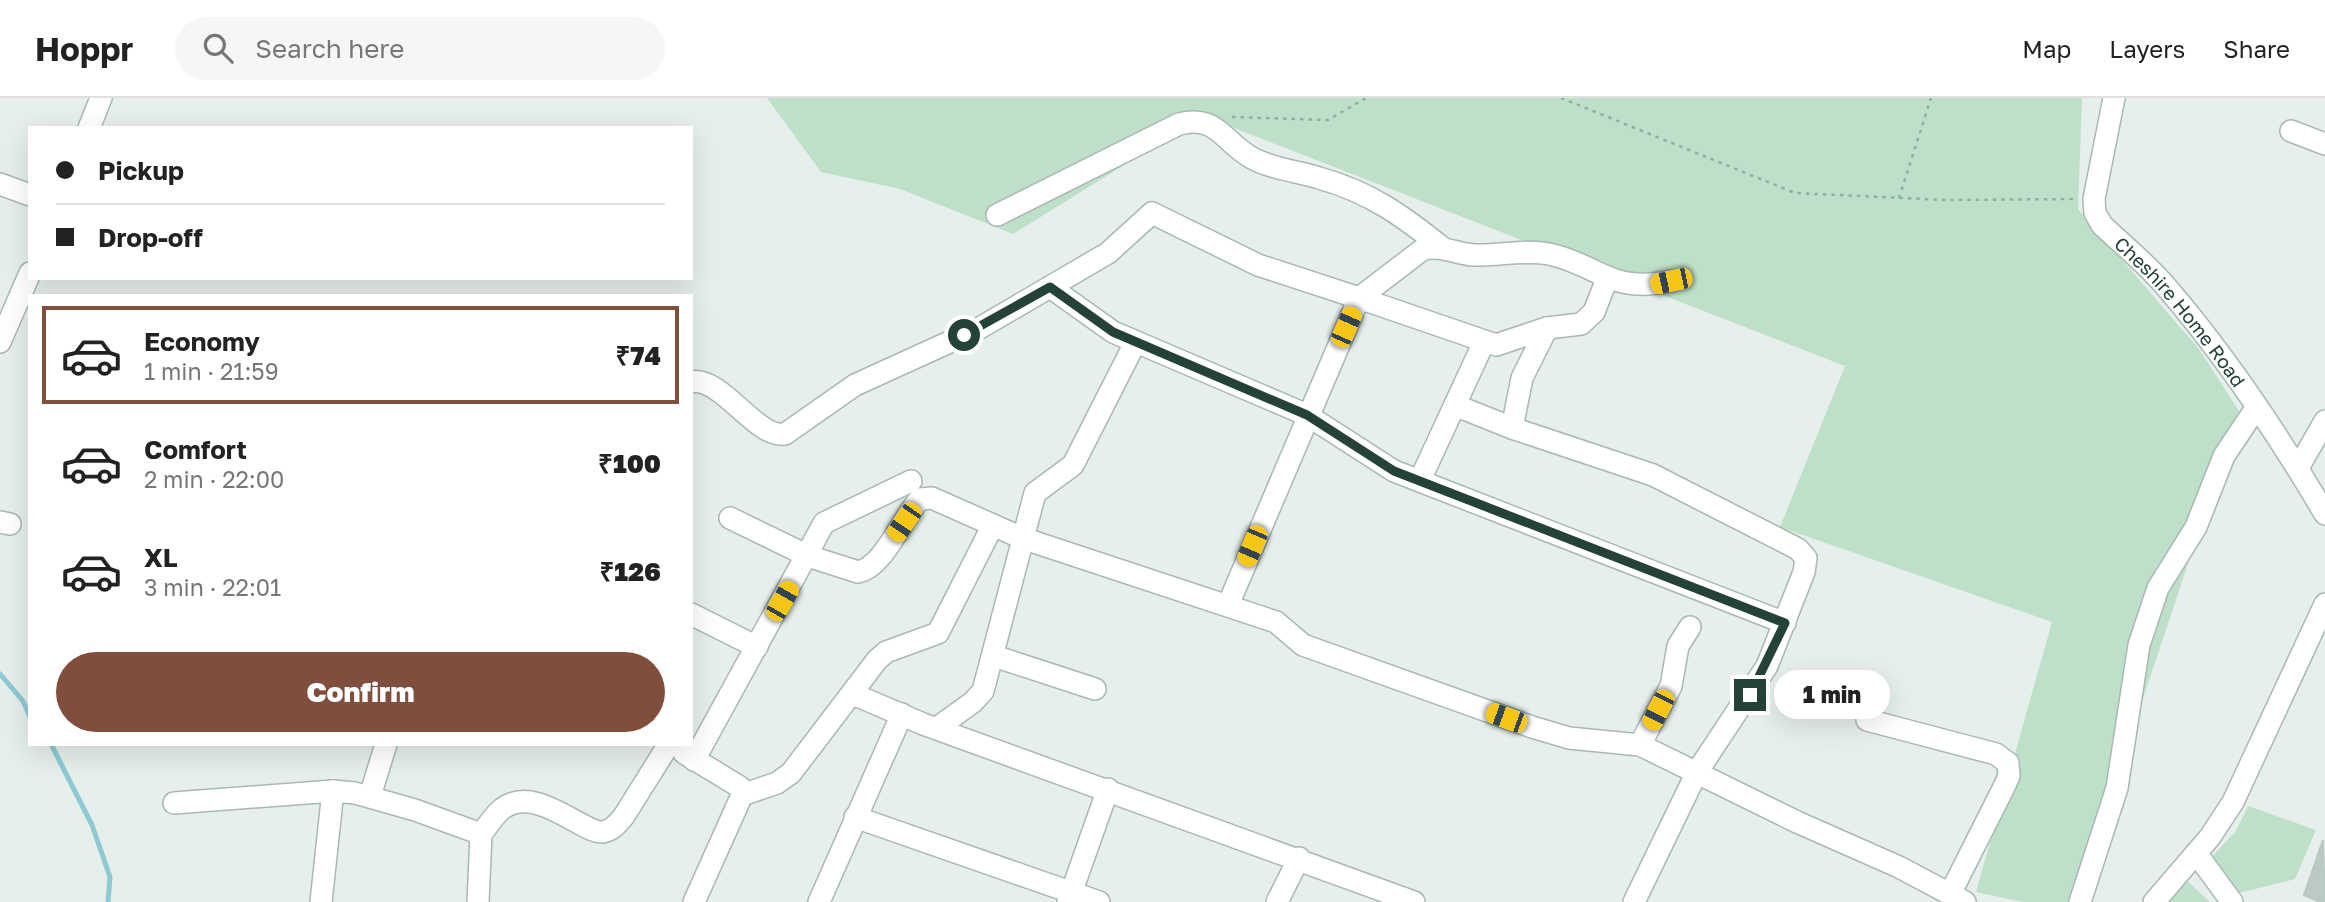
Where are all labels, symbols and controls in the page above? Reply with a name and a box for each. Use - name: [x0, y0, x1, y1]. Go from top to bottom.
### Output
- search box: [175, 17, 665, 80]
- text: Hoppr: [35, 29, 133, 68]
- icon: search: [199, 29, 237, 67]
- text: Search here: [255, 33, 404, 64]
- text: Map: [2022, 34, 2071, 63]
- text: Layers: [2109, 34, 2185, 63]
- text: Share: [2223, 34, 2290, 63]
- text: Pickup: [98, 155, 184, 186]
- text: Drop-off: [98, 222, 203, 253]
- street label: Cheshire Home Road: [2110, 231, 2251, 391]
- car: [1649, 266, 1694, 296]
- car: [1328, 304, 1365, 350]
- route start: [948, 319, 980, 351]
- icon: car: [60, 324, 123, 387]
- text: Economy: [144, 326, 260, 357]
- text: ₹74: [615, 340, 661, 371]
- text: 1 min · 21:59: [144, 357, 279, 385]
- icon: car: [60, 432, 123, 495]
- text: Comfort: [144, 434, 247, 465]
- text: ₹100: [598, 448, 661, 479]
- text: 2 min · 22:00: [144, 465, 284, 493]
- car: [884, 499, 925, 545]
- car: [1235, 523, 1270, 569]
- icon: car: [60, 540, 123, 603]
- text: XL: [144, 542, 178, 573]
- text: ₹126: [599, 556, 661, 587]
- text: 3 min · 22:01: [144, 573, 281, 601]
- car: [763, 578, 802, 624]
- button: Confirm: [56, 652, 665, 732]
- callout: 1 min: [1774, 670, 1890, 720]
- route end: [1734, 679, 1766, 711]
- text: 1 min: [1803, 680, 1861, 708]
- car: [1640, 687, 1677, 733]
- car: [1483, 701, 1530, 735]

